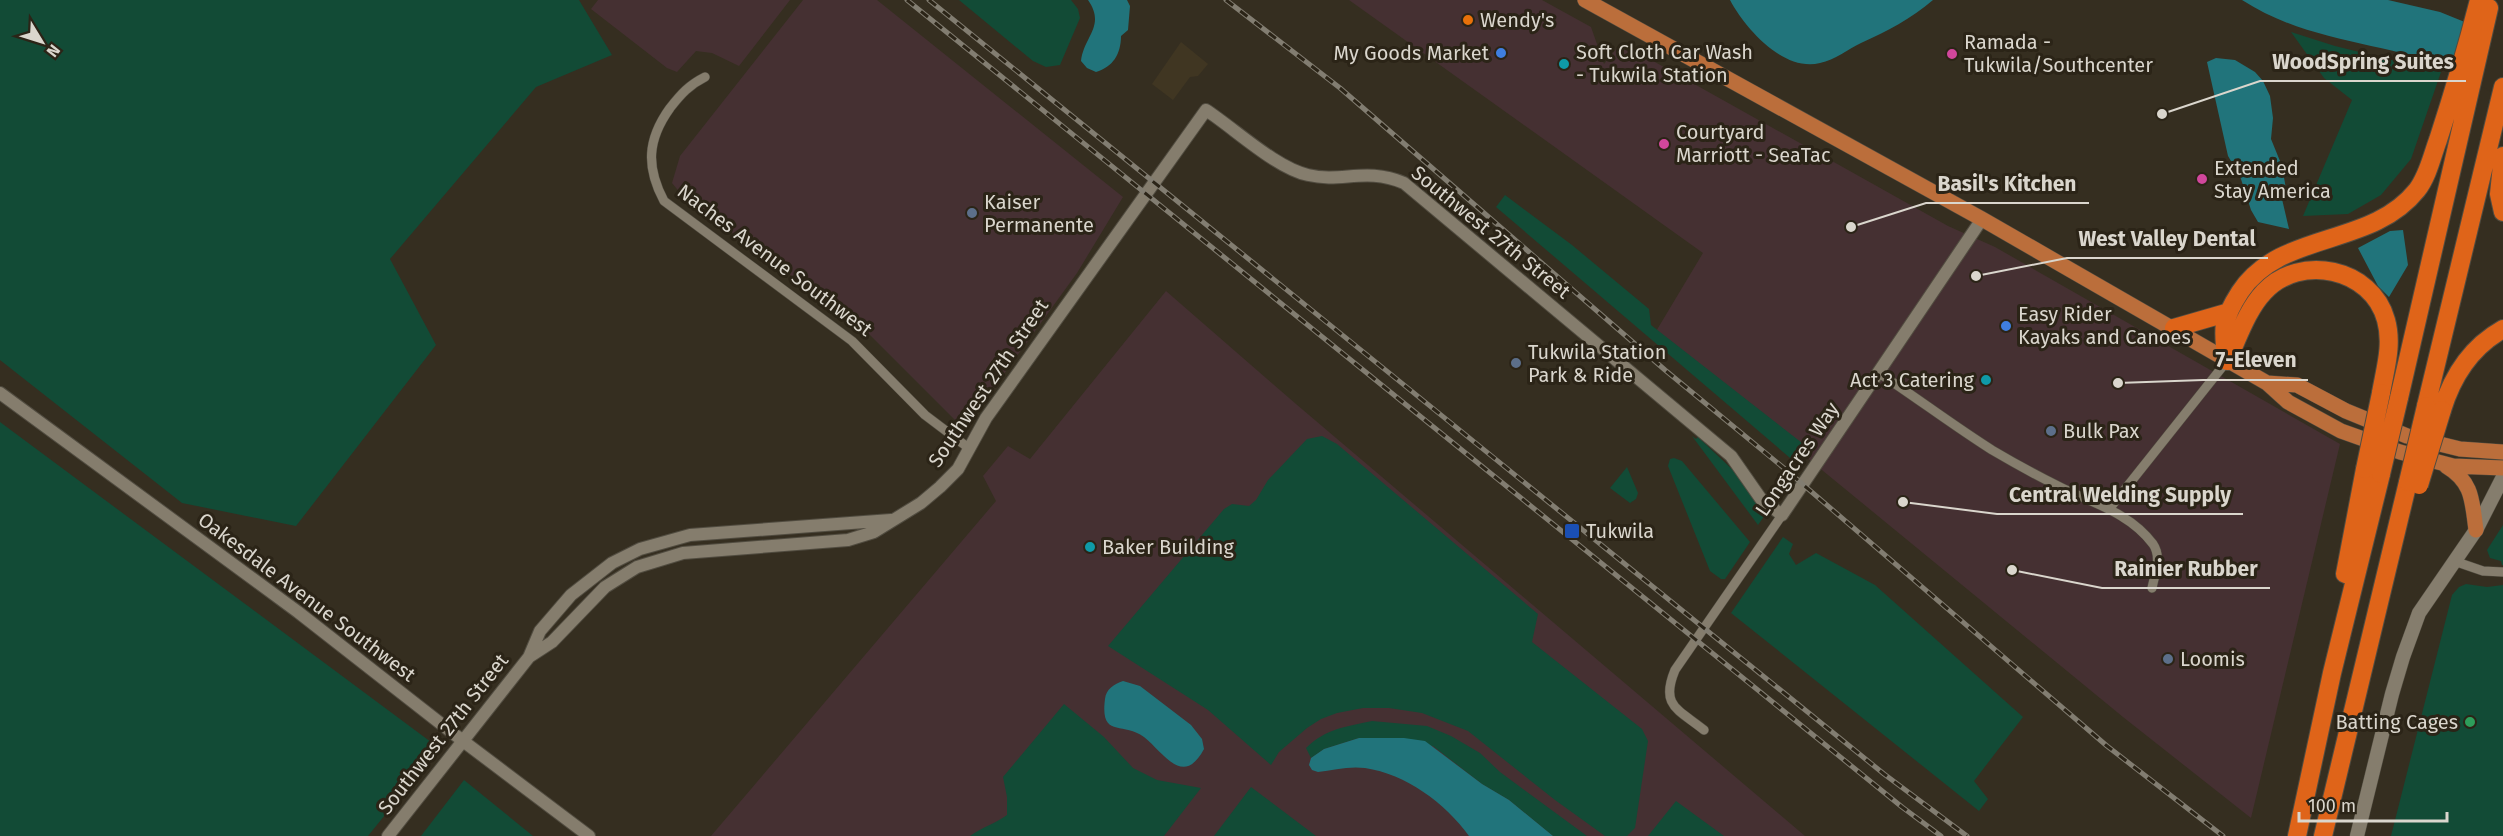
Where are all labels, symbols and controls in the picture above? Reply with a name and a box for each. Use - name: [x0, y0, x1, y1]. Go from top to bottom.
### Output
- place label: Wendy's: [1480, 8, 1554, 32]
- north arrow: [12, 12, 72, 72]
- marker: Wendy's: [1461, 13, 1475, 27]
- place label: Ramada - Tukwila/Southcenter: [1964, 30, 2153, 77]
- place label: Soft Cloth Car Wash - Tukwila Station: [1576, 40, 1753, 87]
- text: N: [43, 41, 64, 61]
- place label: My Goods Market: [1333, 41, 1490, 65]
- callout: WoodSpring Suites: [2260, 42, 2466, 81]
- marker: My Goods Market: [1494, 46, 1508, 60]
- marker: Ramada - Tukwila/Southcenter: [1945, 47, 1959, 61]
- text: WoodSpring Suites: [2272, 49, 2454, 75]
- marker: Soft Cloth Car Wash - Tukwila Station: [1557, 57, 1571, 71]
- place label: Courtyard Marriott - SeaTac: [1676, 120, 1831, 167]
- marker: Courtyard Marriott - SeaTac: [1657, 137, 1671, 151]
- place label: Extended Stay America: [2214, 156, 2331, 203]
- street label: Southwest 27th Street: [1407, 161, 1576, 304]
- callout: Basil's Kitchen: [1926, 164, 2089, 203]
- text: Basil's Kitchen: [1938, 171, 2076, 197]
- marker: Extended Stay America: [2195, 172, 2209, 186]
- street label: Naches Avenue Southwest: [673, 179, 878, 342]
- place label: Kaiser Permanente: [984, 190, 1094, 237]
- marker: Kaiser Permanente: [965, 206, 979, 220]
- callout: West Valley Dental: [2067, 219, 2268, 258]
- text: West Valley Dental: [2078, 226, 2256, 252]
- street label: Southwest 27th Street: [923, 294, 1054, 472]
- place label: Easy Rider Kayaks and Canoes: [2018, 302, 2191, 349]
- marker: Easy Rider Kayaks and Canoes: [1999, 319, 2013, 333]
- place label: Tukwila Station Park & Ride: [1528, 340, 1666, 387]
- callout: 7-Eleven: [2203, 341, 2308, 380]
- text: 7-Eleven: [2215, 347, 2297, 373]
- marker: Tukwila Station Park & Ride: [1509, 356, 1523, 370]
- place label: Act 3 Catering: [1850, 368, 1975, 392]
- marker: Act 3 Catering: [1979, 373, 1993, 387]
- street label: Longacres Way: [1750, 397, 1844, 521]
- place label: Bulk Pax: [2063, 419, 2140, 443]
- marker: Bulk Pax: [2044, 424, 2058, 438]
- callout: Central Welding Supply: [1997, 475, 2243, 514]
- text: Central Welding Supply: [2009, 482, 2231, 508]
- street label: Oakesdale Avenue Southwest: [194, 507, 421, 687]
- place label: Tukwila: [1586, 519, 1654, 543]
- marker: Tukwila: [1563, 522, 1581, 540]
- place label: Baker Building: [1102, 535, 1235, 559]
- marker: Baker Building: [1083, 540, 1097, 554]
- callout: Rainier Rubber: [2102, 549, 2270, 588]
- text: Rainier Rubber: [2114, 556, 2258, 582]
- place label: Loomis: [2180, 647, 2245, 671]
- street label: Southwest 27th Street: [373, 648, 514, 819]
- marker: Loomis: [2161, 652, 2175, 666]
- place label: Batting Cages: [2335, 710, 2458, 734]
- marker: Batting Cages: [2463, 715, 2477, 729]
- scale bar: [2299, 785, 2448, 823]
- text: 100 m: [2308, 795, 2356, 817]

